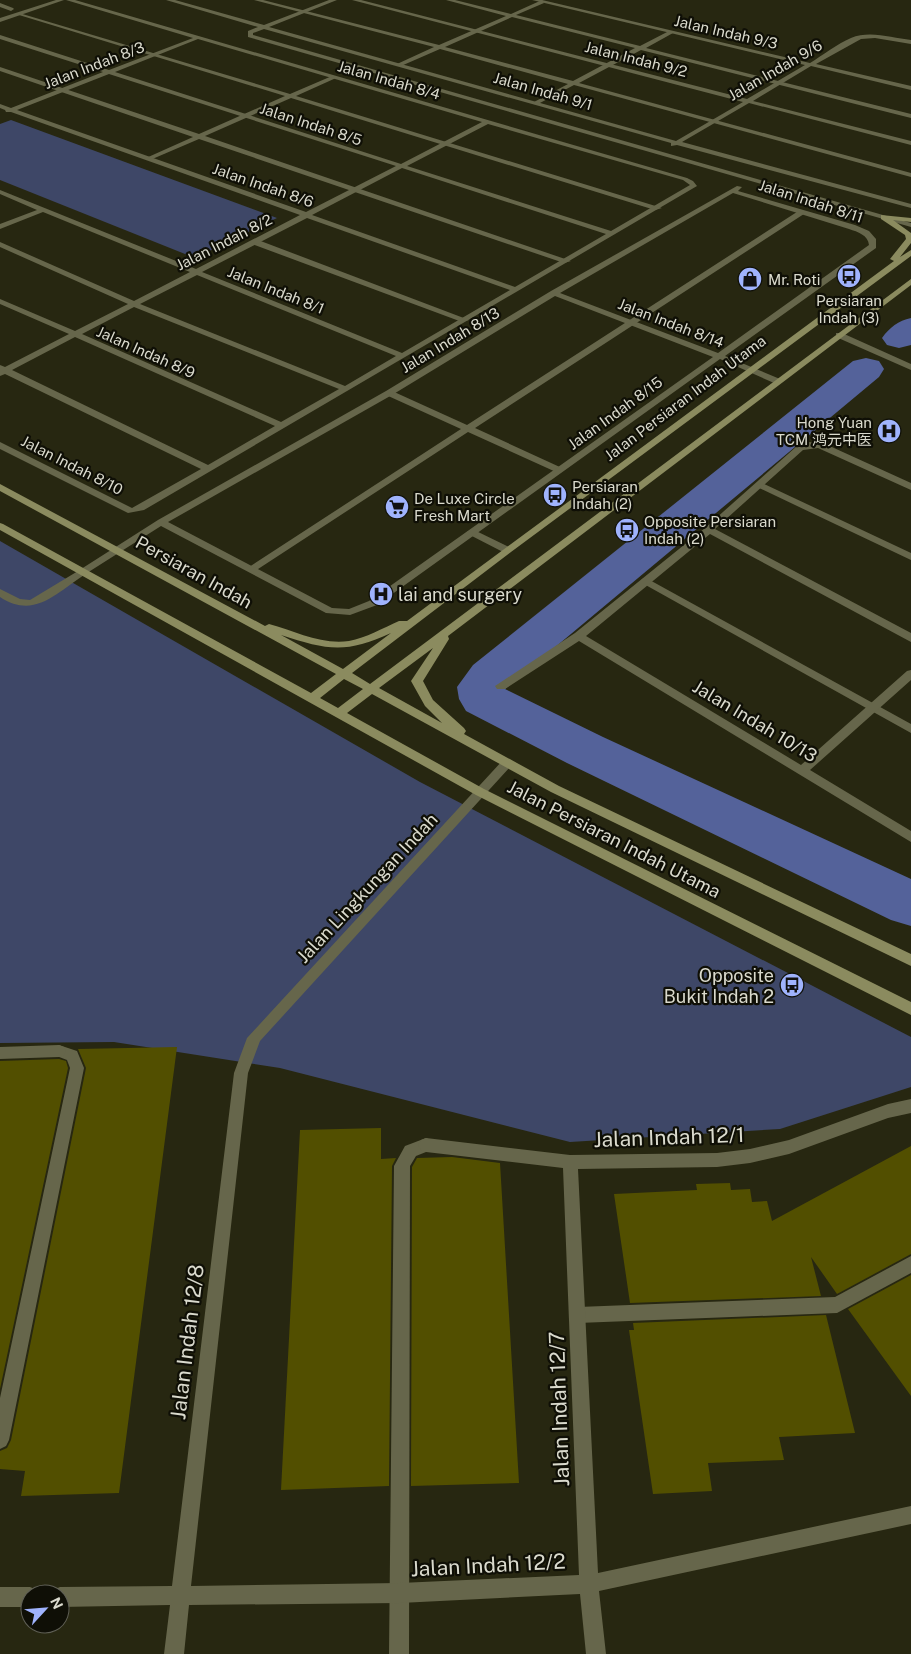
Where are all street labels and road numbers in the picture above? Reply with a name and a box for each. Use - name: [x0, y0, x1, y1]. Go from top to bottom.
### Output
- street label: Jalan Indah 9/3: [673, 12, 779, 52]
- street label: Jalan Indah 9/6: [725, 36, 825, 104]
- street label: Jalan Indah 8/3: [41, 38, 147, 92]
- street label: Jalan Indah 9/2: [583, 38, 689, 80]
- street label: Jalan Indah 8/4: [336, 57, 442, 103]
- street label: Jalan Indah 9/1: [491, 69, 595, 113]
- street label: Jalan Indah 8/5: [258, 100, 364, 148]
- street label: Jalan Indah 8/6: [210, 160, 316, 210]
- street label: Jalan Indah 8/11: [757, 176, 865, 226]
- street label: Jalan Indah 8/2: [173, 210, 275, 274]
- street label: Jalan Indah 8/1: [225, 263, 327, 317]
- street label: Jalan Indah 8/14: [616, 295, 726, 351]
- street label: Jalan Indah 8/13: [398, 304, 502, 376]
- street label: Jalan Indah 8/9: [94, 323, 198, 381]
- street label: Jalan Persiaran Indah Utama: [601, 332, 769, 464]
- street label: Jalan Indah 8/15: [565, 373, 665, 453]
- street label: Jalan Indah 8/10: [18, 432, 126, 498]
- street label: Persiaran Indah: [132, 531, 256, 613]
- street label: Jalan Indah 10/13: [689, 676, 821, 766]
- street label: Jalan Persiaran Indah Utama: [504, 776, 724, 902]
- street label: Jalan Lingkungan Indah: [292, 809, 442, 967]
- street label: Jalan Indah 12/1: [593, 1122, 745, 1152]
- street label: Jalan Indah 12/8: [165, 1263, 209, 1421]
- street label: Jalan Indah 12/7: [544, 1331, 574, 1487]
- street label: Jalan Indah 12/2: [410, 1548, 566, 1582]

